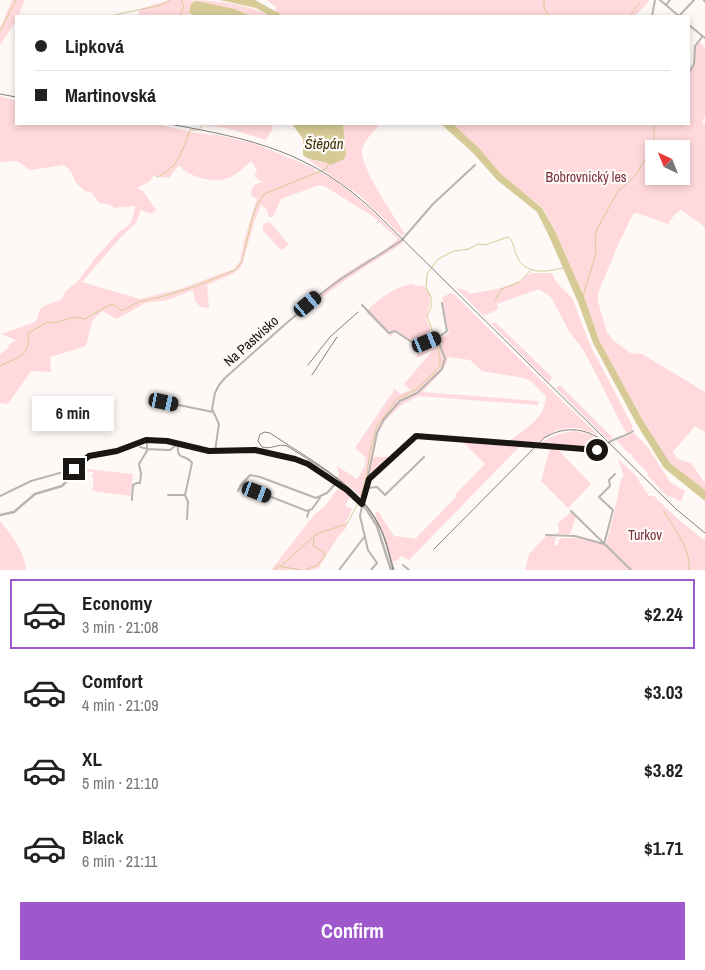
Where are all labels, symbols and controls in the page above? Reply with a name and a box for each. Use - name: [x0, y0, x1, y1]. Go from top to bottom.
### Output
- text: Lipková: [65, 33, 124, 59]
- text: Martinovská: [65, 82, 156, 108]
- water label: Štěpán: [305, 133, 344, 154]
- north arrow: [645, 140, 690, 185]
- map controls: [645, 140, 690, 185]
- park label: Bobrovnický les: [545, 168, 627, 186]
- car: [291, 289, 324, 319]
- street label: Na Pastvisko: [220, 312, 282, 370]
- car: [410, 329, 443, 355]
- car: [147, 392, 180, 412]
- callout: 6 min: [33, 396, 115, 432]
- text: 6 min: [56, 402, 90, 424]
- route start: [586, 439, 608, 461]
- route end: [63, 458, 85, 480]
- car: [240, 480, 273, 504]
- park label: Turkov: [628, 526, 662, 544]
- text: Economy: [82, 590, 152, 616]
- icon: car: [22, 592, 67, 637]
- text: $2.24: [644, 601, 683, 627]
- text: 3 min · 21:08: [82, 616, 159, 638]
- text: Comfort: [82, 668, 143, 694]
- icon: car: [22, 670, 67, 715]
- text: $3.03: [644, 679, 683, 705]
- text: 4 min · 21:09: [82, 694, 159, 716]
- text: XL: [82, 746, 102, 772]
- icon: car: [22, 748, 67, 793]
- text: $3.82: [644, 757, 683, 783]
- text: 5 min · 21:10: [82, 772, 159, 794]
- text: Black: [82, 824, 124, 850]
- icon: car: [22, 826, 67, 871]
- text: $1.71: [644, 835, 683, 861]
- text: 6 min · 21:11: [82, 850, 158, 872]
- button: Confirm: [20, 902, 685, 960]

